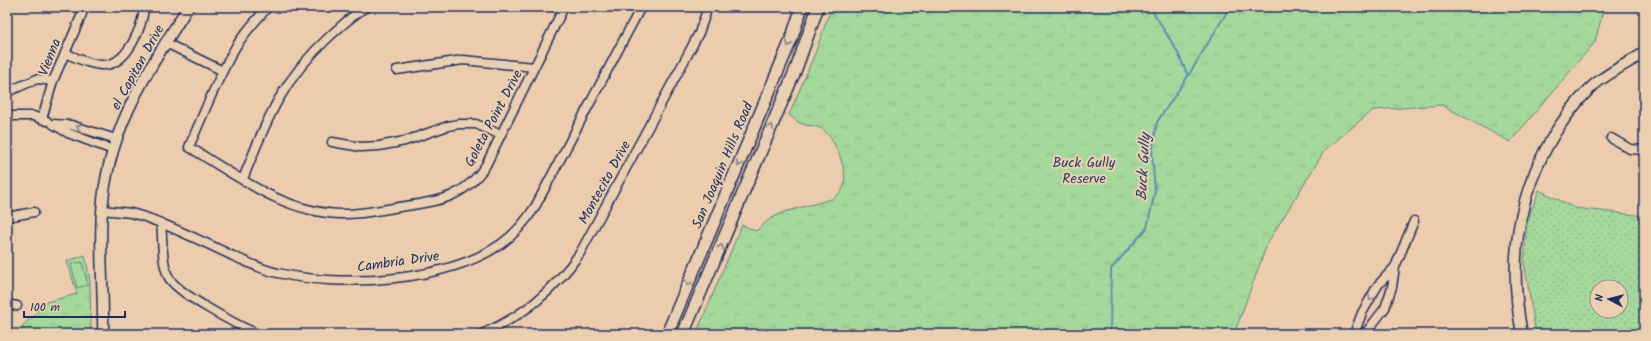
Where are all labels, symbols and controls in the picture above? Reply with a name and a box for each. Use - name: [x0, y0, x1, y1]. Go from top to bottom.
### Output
- street label: el Capitan Drive: [105, 20, 171, 114]
- street label: Vienna: [33, 35, 67, 79]
- one-way arrow: [786, 40, 794, 47]
- street label: Goleta Point Drive: [459, 65, 529, 171]
- street label: San Joaquin Hills Road: [686, 98, 760, 232]
- one-way arrow: [76, 123, 83, 132]
- one-way arrow: [766, 124, 774, 131]
- water label: Buck Gully: [1130, 131, 1158, 201]
- street label: Montecito Drive: [573, 136, 637, 228]
- park label: Buck Gully Reserve: [1053, 152, 1116, 190]
- one-way arrow: [736, 159, 744, 167]
- one-way arrow: [716, 243, 724, 250]
- street label: Cambria Drive: [356, 245, 441, 279]
- north arrow: [1589, 279, 1629, 319]
- one-way arrow: [685, 280, 693, 287]
- scale bar: [24, 293, 125, 319]
- one-way arrow: [1368, 293, 1376, 301]
- text: N: [1591, 293, 1609, 302]
- text: 100 m: [30, 298, 61, 317]

